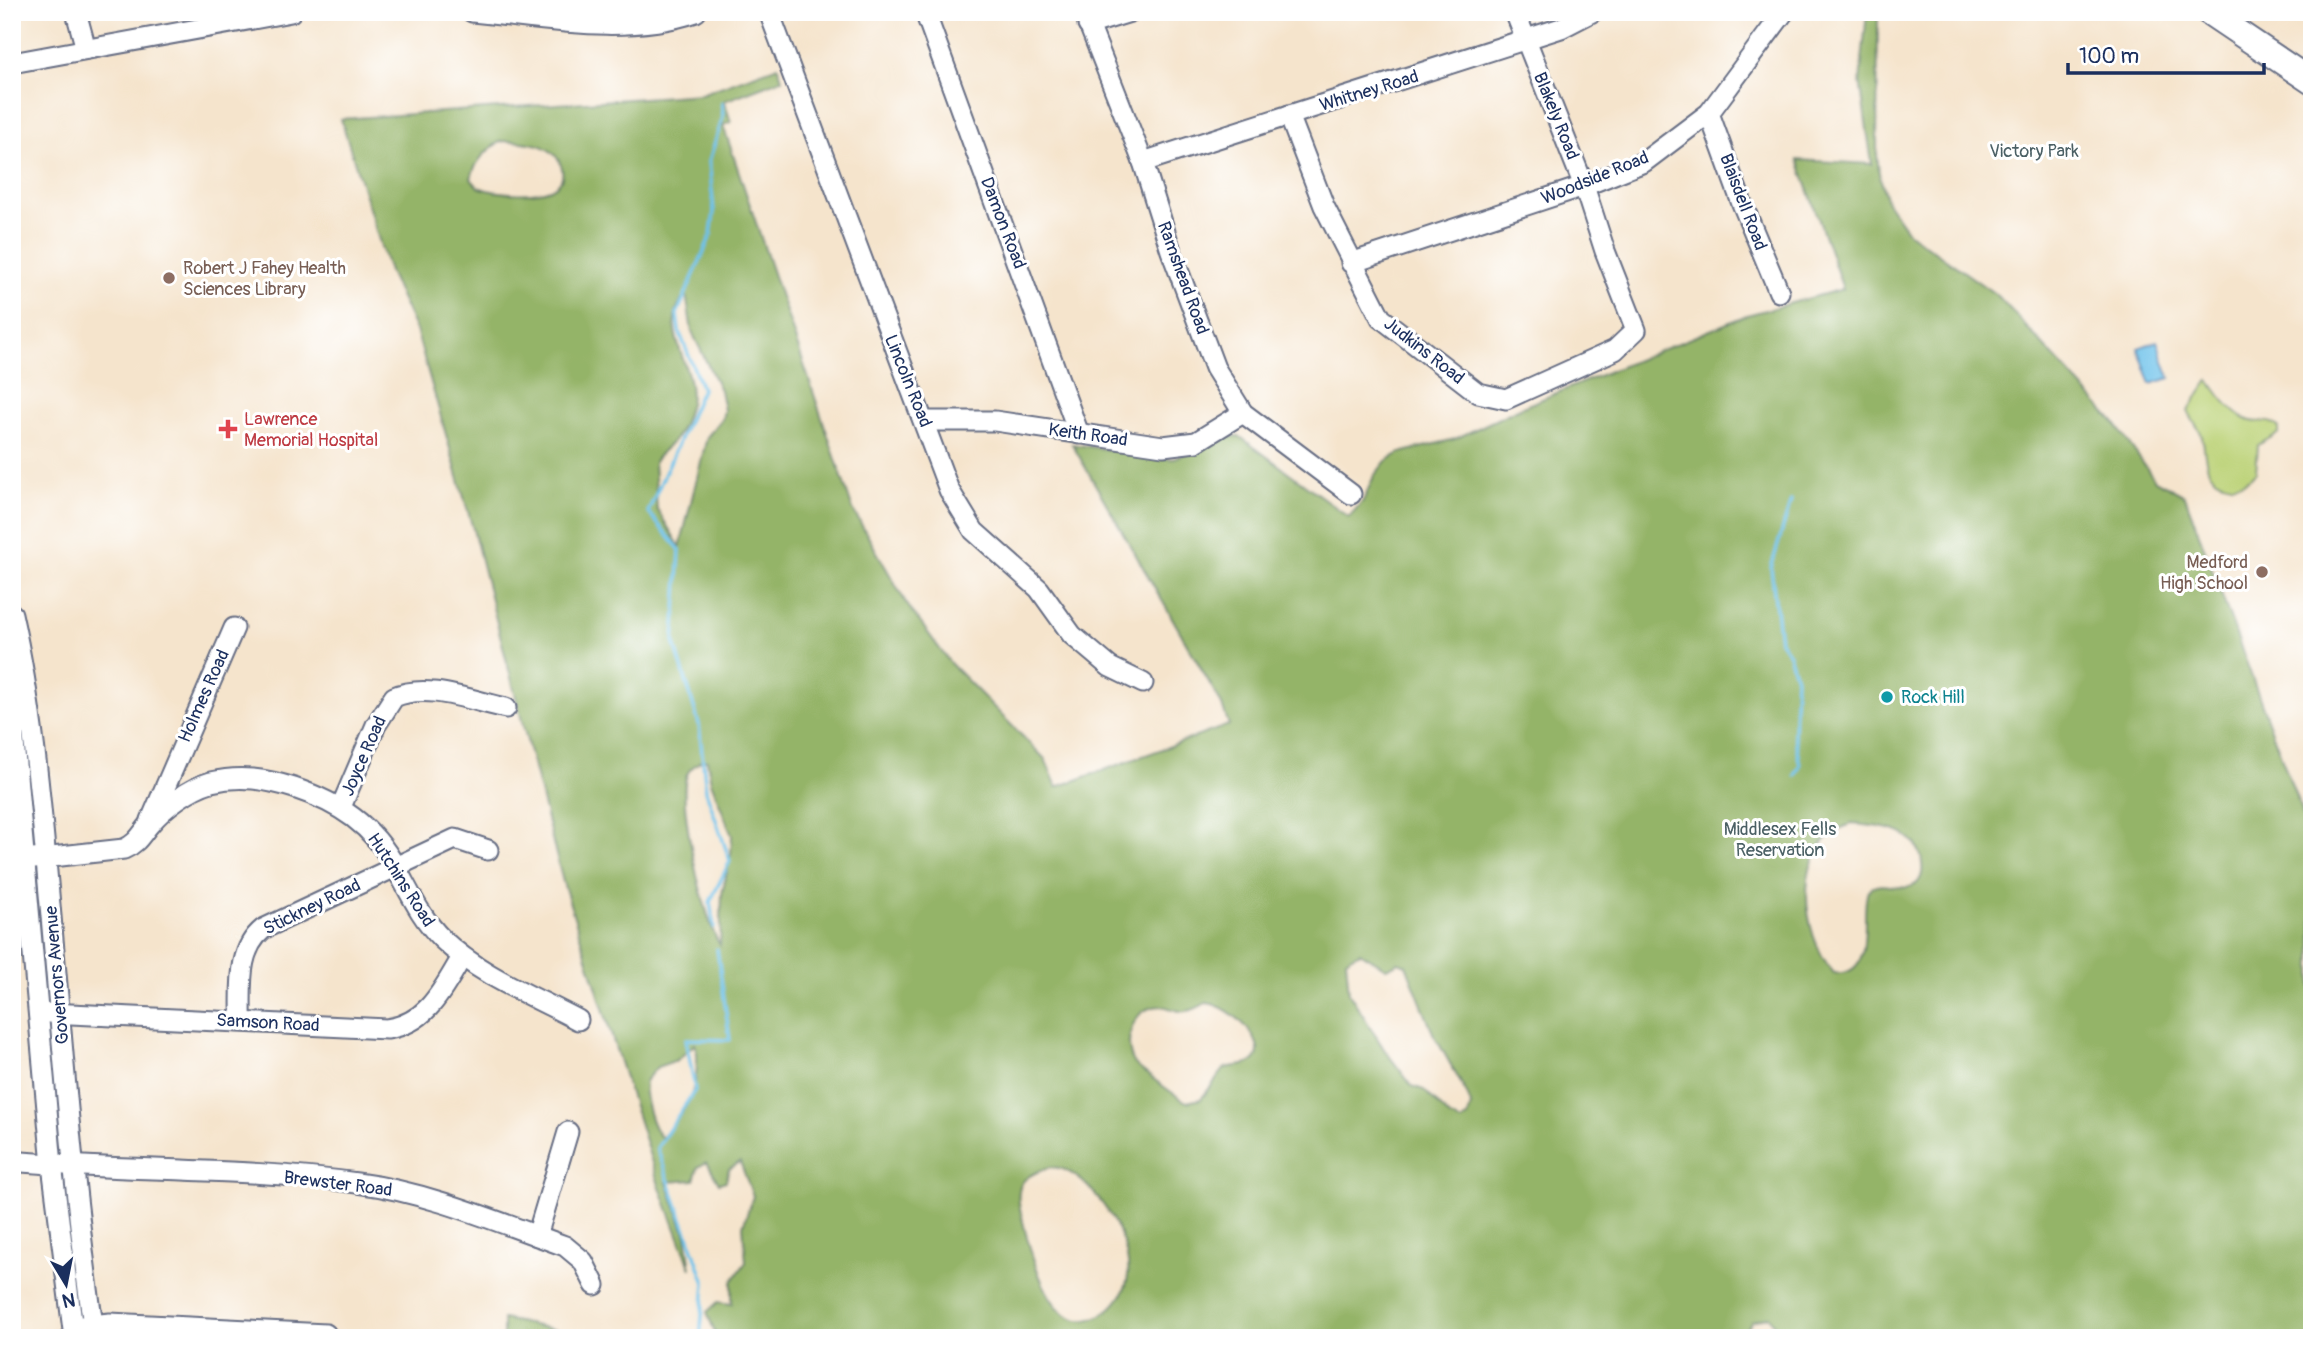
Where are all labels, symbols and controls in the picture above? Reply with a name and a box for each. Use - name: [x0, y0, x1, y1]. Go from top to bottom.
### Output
- scale bar: [2068, 32, 2264, 76]
- text: 100 m: [2079, 43, 2139, 70]
- street label: Whitney Road: [1317, 65, 1421, 117]
- street label: Blakely Road: [1528, 69, 1584, 163]
- park label: Victory Park: [1989, 140, 2079, 163]
- street label: Woodside Road: [1538, 146, 1652, 210]
- street label: Blaisdell Road: [1714, 150, 1772, 254]
- street label: Damon Road: [975, 174, 1031, 272]
- street label: Ramshead Road: [1152, 219, 1214, 337]
- place label: Robert J Fahey Health Sciences Library: [183, 257, 346, 301]
- marker: Robert J Fahey Health Sciences Library: [161, 270, 177, 286]
- street label: Judkins Road: [1379, 312, 1469, 390]
- street label: Lincoln Road: [879, 331, 937, 431]
- place label: Lawrence Memorial Hospital: [244, 408, 378, 452]
- street label: Keith Road: [1047, 418, 1129, 452]
- marker: Lawrence Memorial Hospital: [218, 419, 238, 439]
- place label: Medford High School: [2160, 551, 2248, 595]
- marker: Medford High School: [2254, 564, 2270, 580]
- street label: Holmes Road: [173, 646, 235, 746]
- place label: Rock Hill: [1901, 686, 1965, 709]
- marker: Rock Hill: [1879, 689, 1895, 705]
- street label: Joyce Road: [336, 712, 392, 800]
- park label: Middlesex Fells Reservation: [1724, 818, 1836, 862]
- street label: Hutchins Road: [362, 829, 440, 931]
- street label: Stickney Road: [260, 874, 364, 940]
- street label: Governors Avenue: [39, 905, 75, 1045]
- street label: Samson Road: [216, 1009, 320, 1037]
- street label: Brewster Road: [282, 1166, 394, 1202]
- north arrow: [32, 1248, 102, 1318]
- text: N: [60, 1287, 77, 1313]

